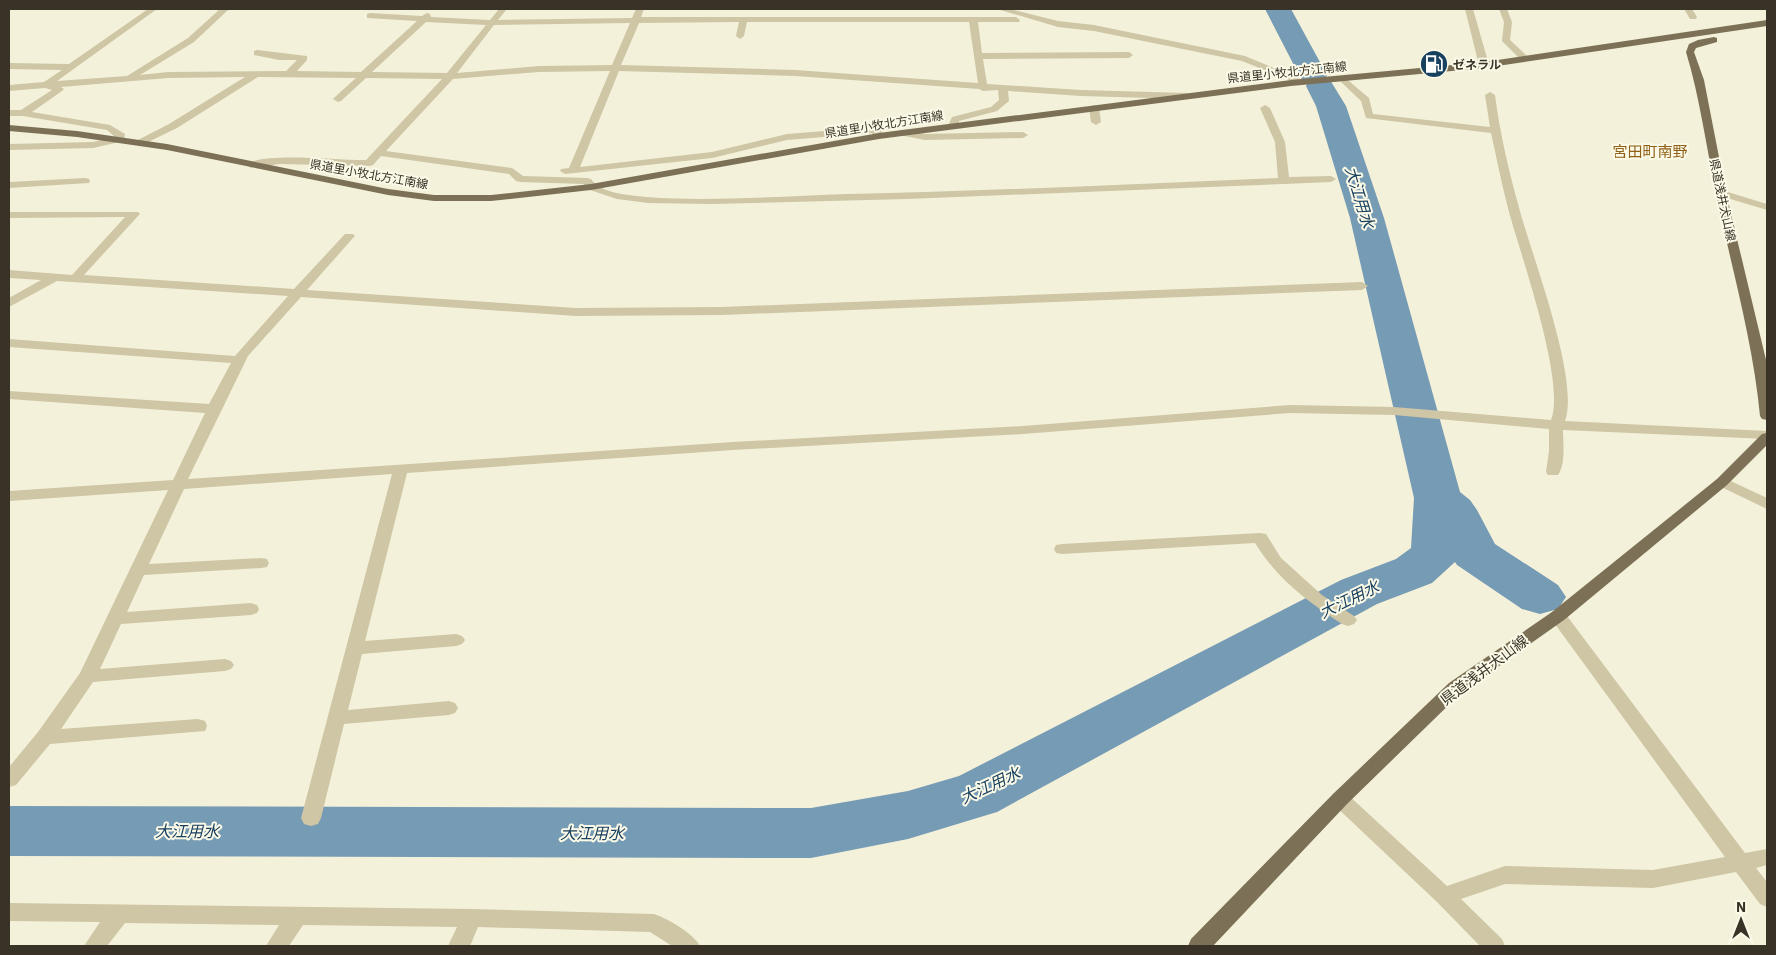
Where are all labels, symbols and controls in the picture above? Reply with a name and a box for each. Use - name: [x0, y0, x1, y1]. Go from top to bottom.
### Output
- fuel station icon: ゼネラル: [1419, 49, 1449, 79]
- place label: ゼネラル: [1453, 57, 1501, 72]
- street label: 県道里小牧北方江南線: [1227, 58, 1347, 86]
- street label: 県道里小牧北方江南線: [824, 107, 944, 141]
- district label: 宮田町南野: [1612, 142, 1688, 161]
- street label: 県道里小牧北方江南線: [309, 156, 429, 192]
- street label: 県道浅井犬山線: [1707, 157, 1739, 243]
- water label: 大江用水: [1341, 163, 1380, 232]
- water label: 大江用水: [1316, 575, 1384, 622]
- street label: 県道浅井犬山線: [1436, 631, 1532, 709]
- water label: 大江用水: [957, 762, 1025, 808]
- water label: 大江用水: [155, 821, 221, 841]
- water label: 大江用水: [560, 823, 626, 843]
- north arrow: [1716, 895, 1766, 945]
- text: N: [1736, 898, 1746, 916]

